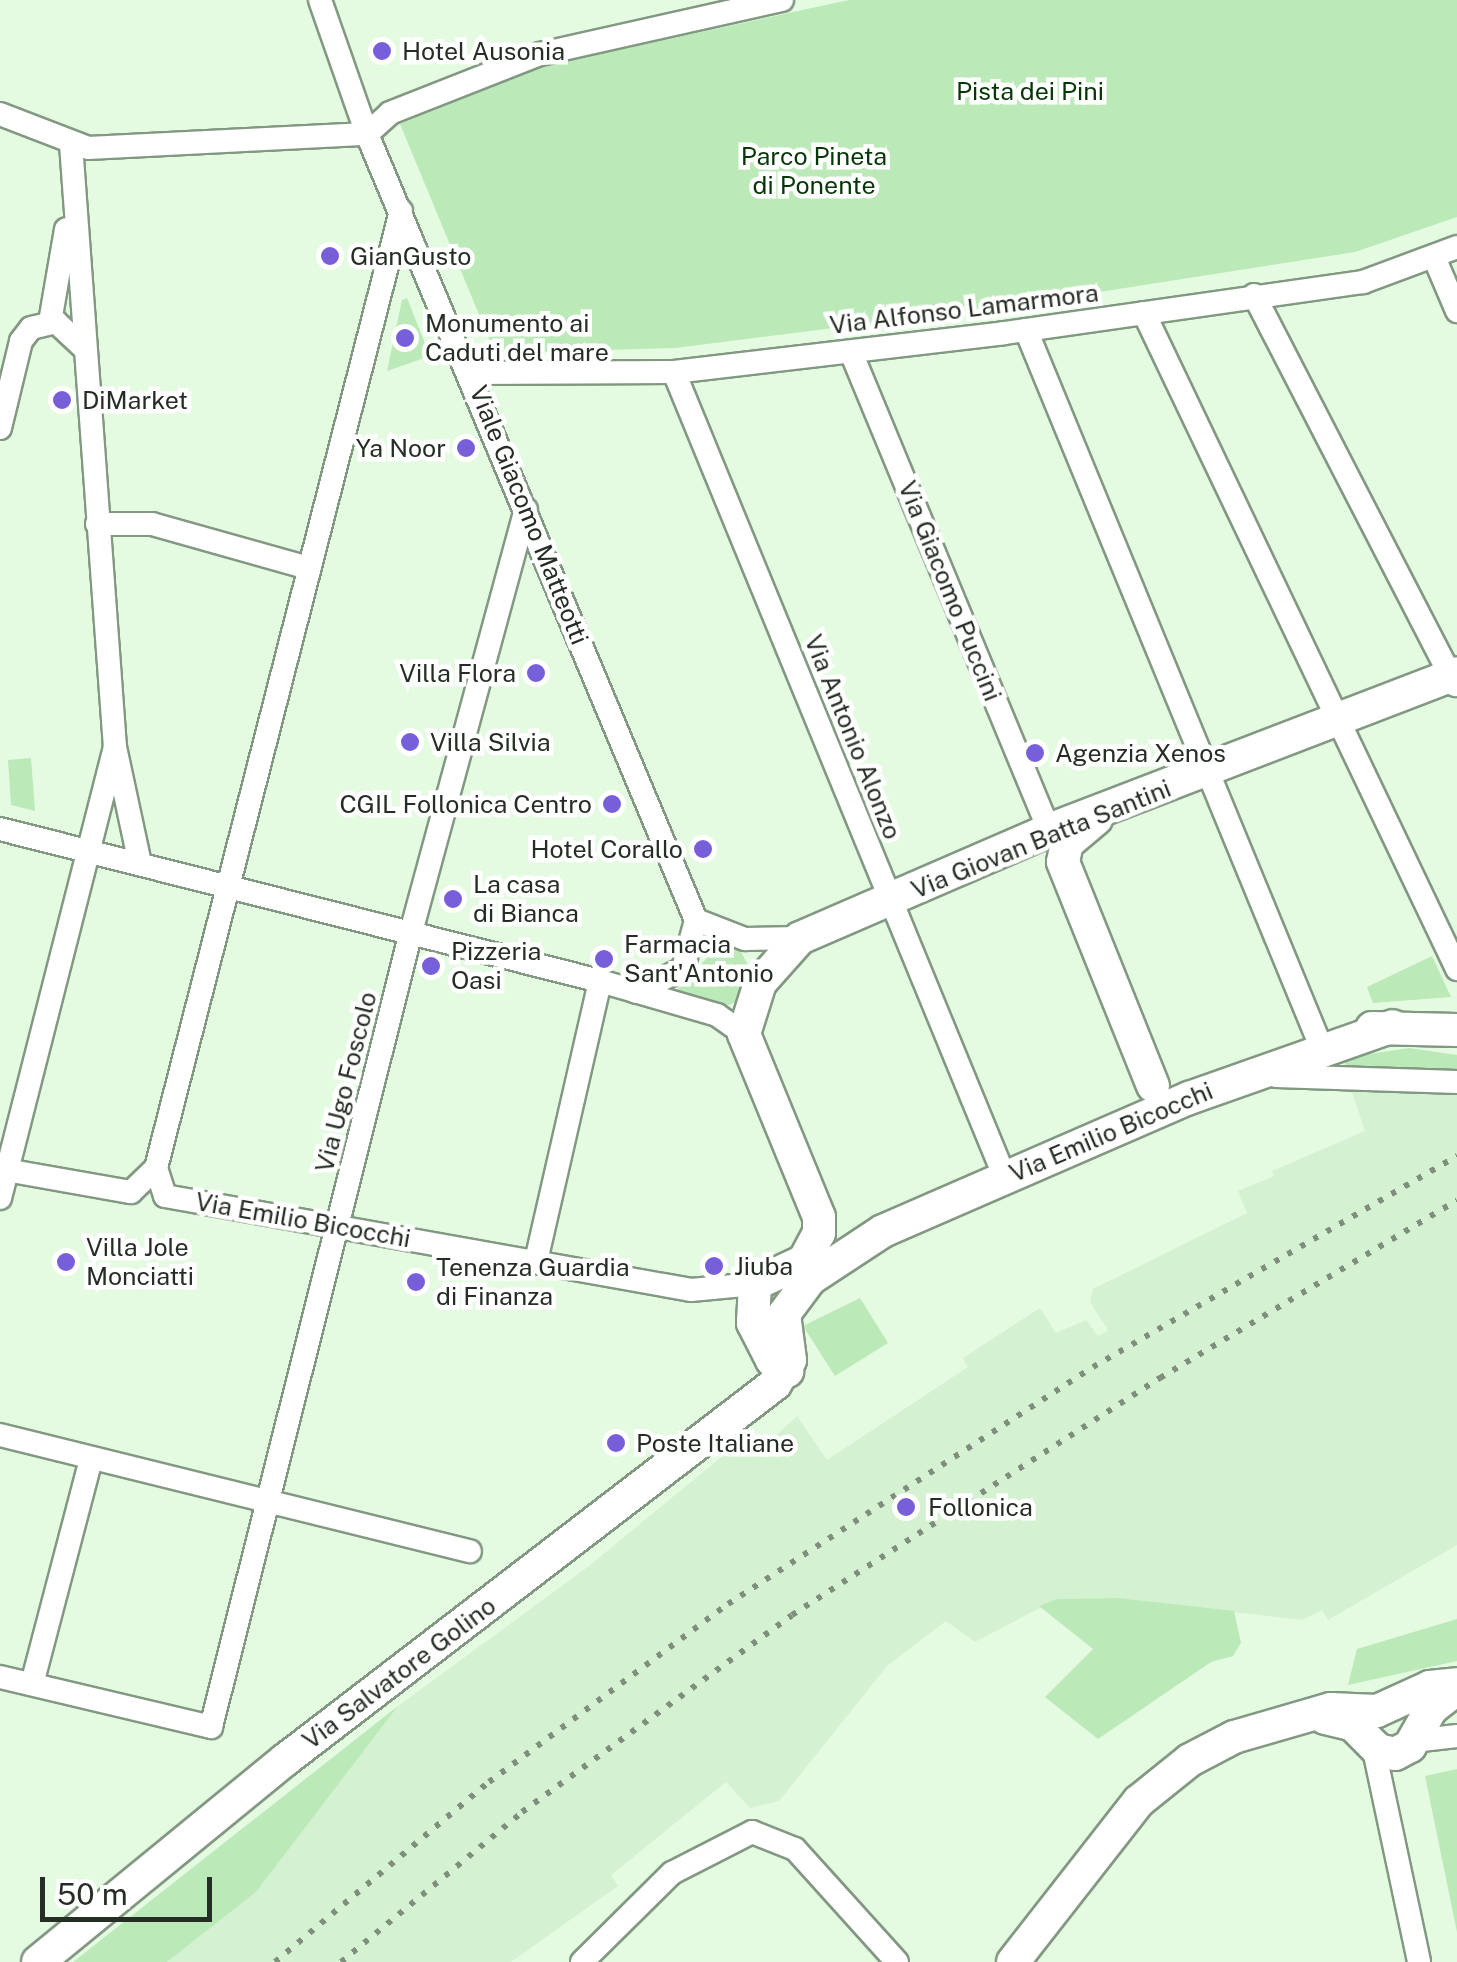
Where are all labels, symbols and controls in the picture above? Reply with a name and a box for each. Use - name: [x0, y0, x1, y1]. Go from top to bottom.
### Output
- place label: Hotel Ausonia: [402, 36, 565, 66]
- marker: Hotel Ausonia: [371, 40, 393, 62]
- park label: Pista dei Pini: [956, 76, 1104, 106]
- park label: Parco Pineta di Ponente: [741, 142, 887, 201]
- place label: GianGusto: [350, 241, 471, 271]
- marker: GianGusto: [319, 245, 341, 267]
- street label: Via Alfonso Lamarmora: [828, 278, 1100, 340]
- place label: Monumento ai Caduti del mare: [425, 309, 609, 368]
- marker: Monumento ai Caduti del mare: [394, 327, 416, 349]
- street label: Viale Giacomo Matteotti: [463, 381, 595, 649]
- place label: DiMarket: [82, 385, 188, 415]
- marker: DiMarket: [51, 389, 73, 411]
- place label: Ya Noor: [356, 433, 446, 463]
- marker: Ya Noor: [455, 437, 477, 459]
- street label: Via Giacomo Puccini: [892, 476, 1008, 706]
- street label: Via Antonio Alonzo: [798, 630, 908, 844]
- place label: Villa Flora: [399, 658, 516, 688]
- marker: Villa Flora: [525, 662, 547, 684]
- place label: Villa Silvia: [430, 727, 551, 757]
- marker: Villa Silvia: [399, 731, 421, 753]
- place label: Agenzia Xenos: [1055, 738, 1226, 768]
- marker: Agenzia Xenos: [1024, 742, 1046, 764]
- street label: Via Giovan Batta Santini: [907, 773, 1175, 905]
- place label: CGIL Follonica Centro: [339, 789, 592, 819]
- marker: CGIL Follonica Centro: [601, 793, 623, 815]
- place label: Hotel Corallo: [531, 834, 683, 864]
- marker: Hotel Corallo: [692, 838, 714, 860]
- place label: La casa di Bianca: [473, 870, 579, 929]
- marker: La casa di Bianca: [442, 888, 464, 910]
- place label: Farmacia Sant'Antonio: [624, 930, 774, 989]
- place label: Pizzeria Oasi: [451, 937, 541, 996]
- marker: Farmacia Sant'Antonio: [593, 948, 615, 970]
- marker: Pizzeria Oasi: [420, 955, 442, 977]
- street label: Via Ugo Foscolo: [309, 989, 383, 1175]
- street label: Via Emilio Bicocchi: [1005, 1076, 1217, 1188]
- street label: Via Emilio Bicocchi: [193, 1186, 413, 1254]
- place label: Villa Jole Monciatti: [86, 1233, 194, 1292]
- marker: Villa Jole Monciatti: [55, 1251, 77, 1273]
- place label: Jiuba: [734, 1251, 793, 1281]
- place label: Tenenza Guardia di Finanza: [436, 1253, 630, 1312]
- marker: Jiuba: [703, 1255, 725, 1277]
- marker: Tenenza Guardia di Finanza: [405, 1271, 427, 1293]
- place label: Poste Italiane: [636, 1428, 794, 1458]
- marker: Poste Italiane: [605, 1432, 627, 1454]
- place label: Follonica: [928, 1492, 1033, 1522]
- marker: Follonica: [893, 1494, 919, 1520]
- street label: Via Salvatore Golino: [296, 1591, 502, 1755]
- scale bar: [45, 1857, 218, 1919]
- text: 50 m: [57, 1876, 128, 1912]

